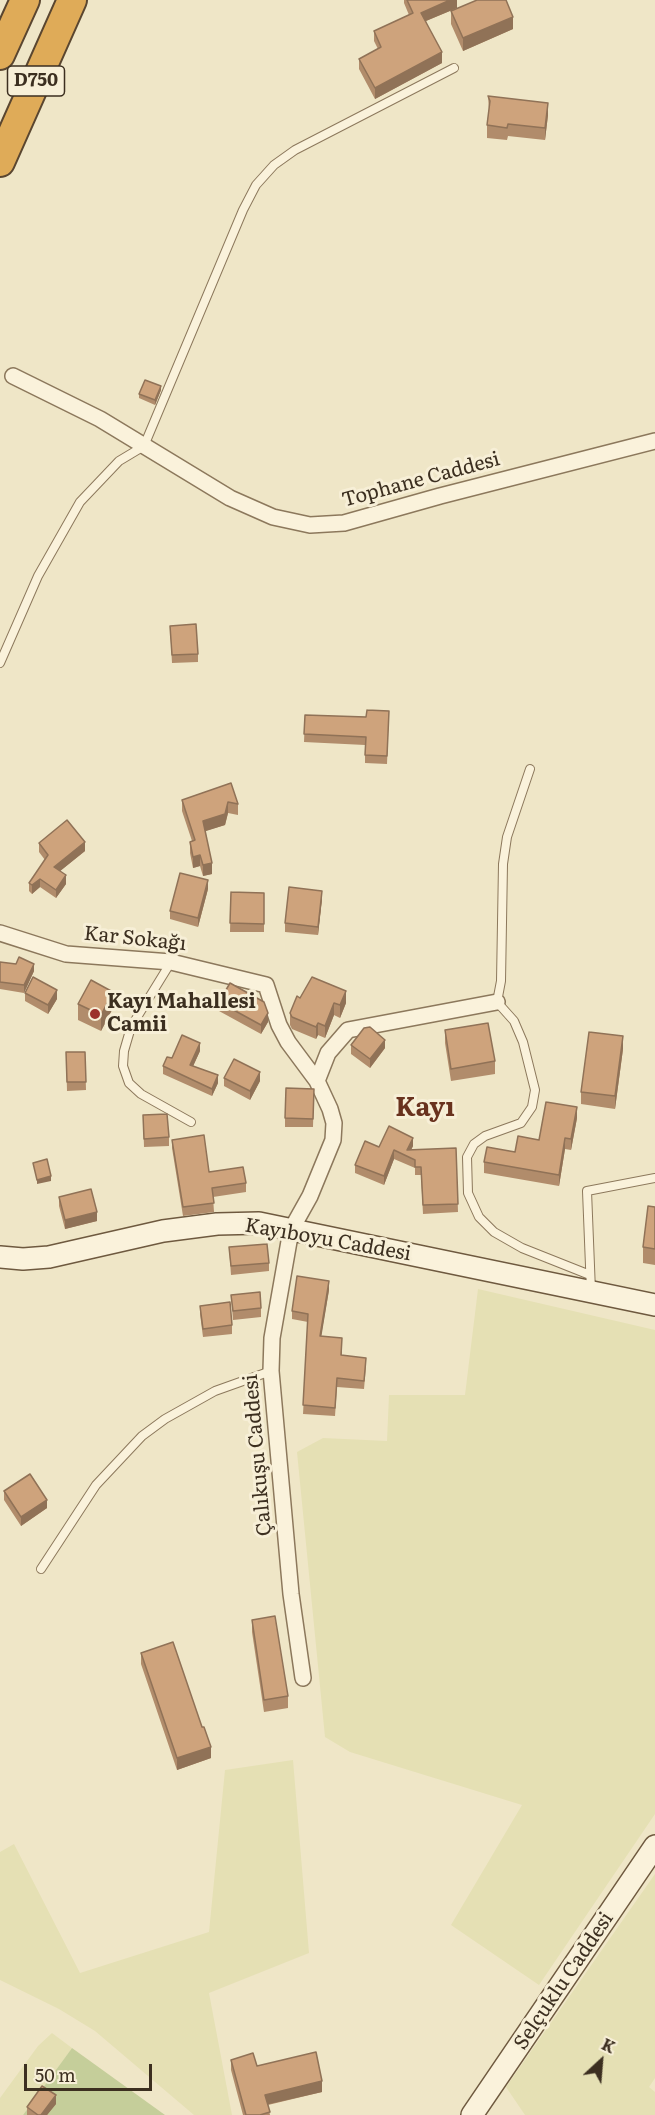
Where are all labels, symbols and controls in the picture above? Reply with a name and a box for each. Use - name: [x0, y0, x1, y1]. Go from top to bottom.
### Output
- road number: D750: [8, 66, 64, 96]
- street label: Tophane Caddesi: [339, 447, 503, 513]
- street label: Kar Sokağı: [83, 922, 187, 956]
- place label: Kayı Mahallesi Camii: [107, 990, 256, 1037]
- marker: Kayı Mahallesi Camii: [88, 1007, 102, 1021]
- district label: Kayı: [395, 1092, 455, 1124]
- street label: Kayıboyu Caddesi: [243, 1214, 413, 1266]
- street label: Çalıkuşu Caddesi: [239, 1373, 277, 1537]
- street label: Selçuklu Caddesi: [509, 1908, 619, 2054]
- north arrow: [571, 2031, 631, 2091]
- text: K: [598, 2031, 620, 2058]
- scale bar: [27, 2052, 154, 2090]
- text: 50 m: [35, 2061, 76, 2088]

